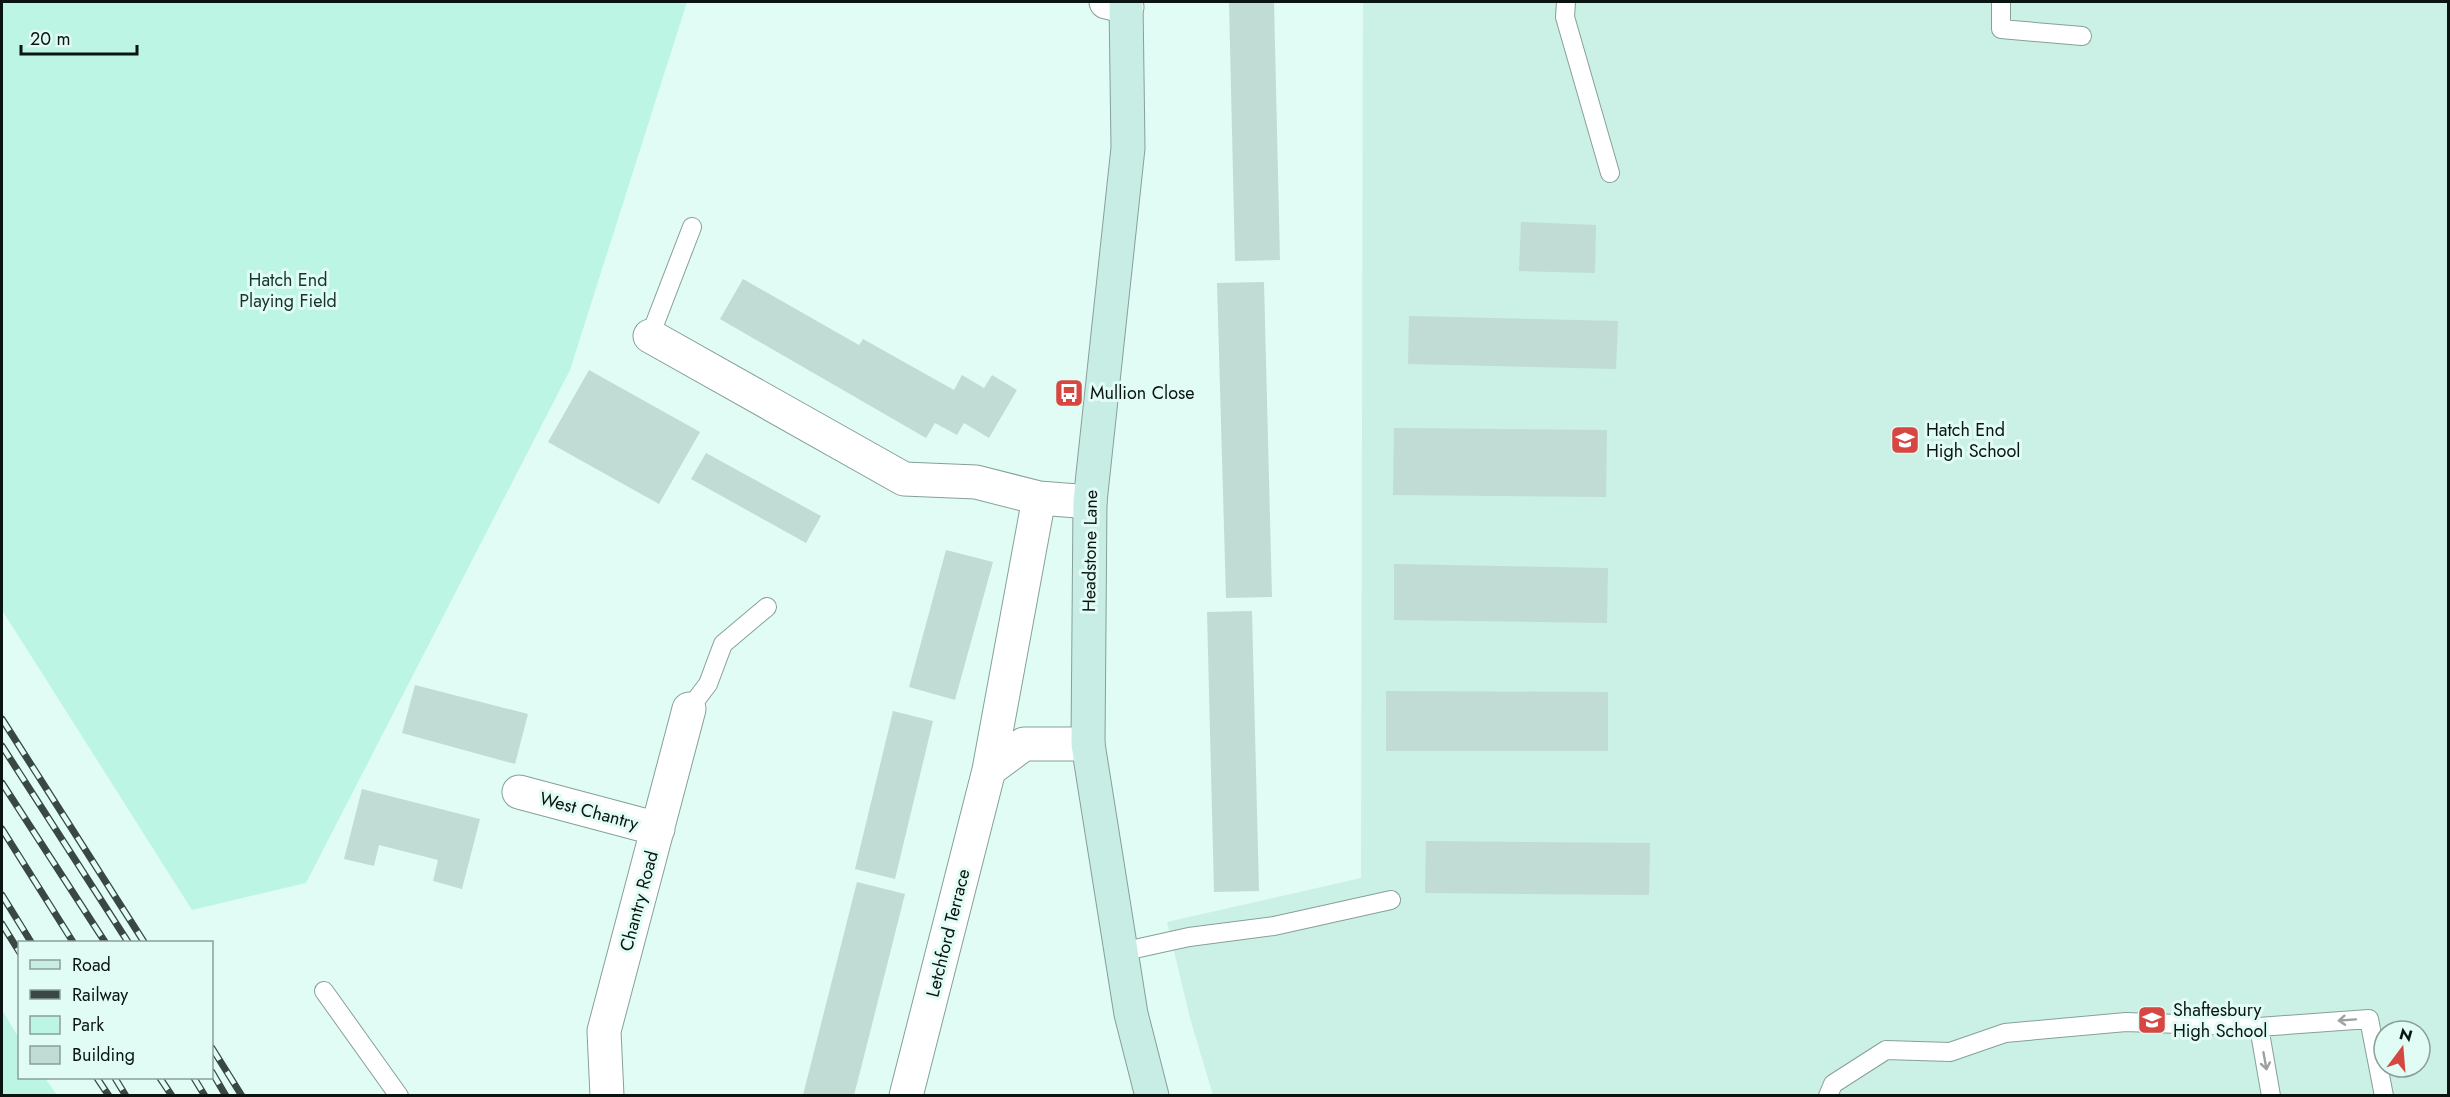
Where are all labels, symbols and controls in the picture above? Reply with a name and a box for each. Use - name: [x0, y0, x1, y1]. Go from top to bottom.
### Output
- scale bar: [21, 18, 136, 56]
- text: 20 m: [30, 26, 70, 52]
- park label: Hatch End Playing Field: [239, 267, 337, 314]
- bus stop icon: Mullion Close: [1053, 377, 1085, 409]
- place label: Mullion Close: [1090, 380, 1195, 406]
- place label: Hatch End High School: [1926, 417, 2020, 464]
- school or university icon: Hatch End High School: [1889, 424, 1921, 456]
- street label: Headstone Lane: [1076, 490, 1104, 612]
- street label: West Chantry: [537, 785, 641, 837]
- street label: Chantry Road: [613, 848, 665, 954]
- street label: Letchford Terrace: [920, 866, 976, 1000]
- legend: [18, 941, 213, 1079]
- text: Road: [72, 952, 111, 978]
- text: Railway: [72, 982, 128, 1008]
- place label: Shaftesbury High School: [2173, 997, 2267, 1044]
- school or university icon: Shaftesbury High School: [2136, 1004, 2168, 1036]
- text: Park: [72, 1012, 104, 1038]
- one-way arrow: [2338, 1015, 2357, 1026]
- north arrow: [2372, 1019, 2432, 1079]
- text: N: [2397, 1022, 2415, 1048]
- text: Building: [72, 1042, 135, 1068]
- one-way arrow: [2260, 1051, 2271, 1070]

